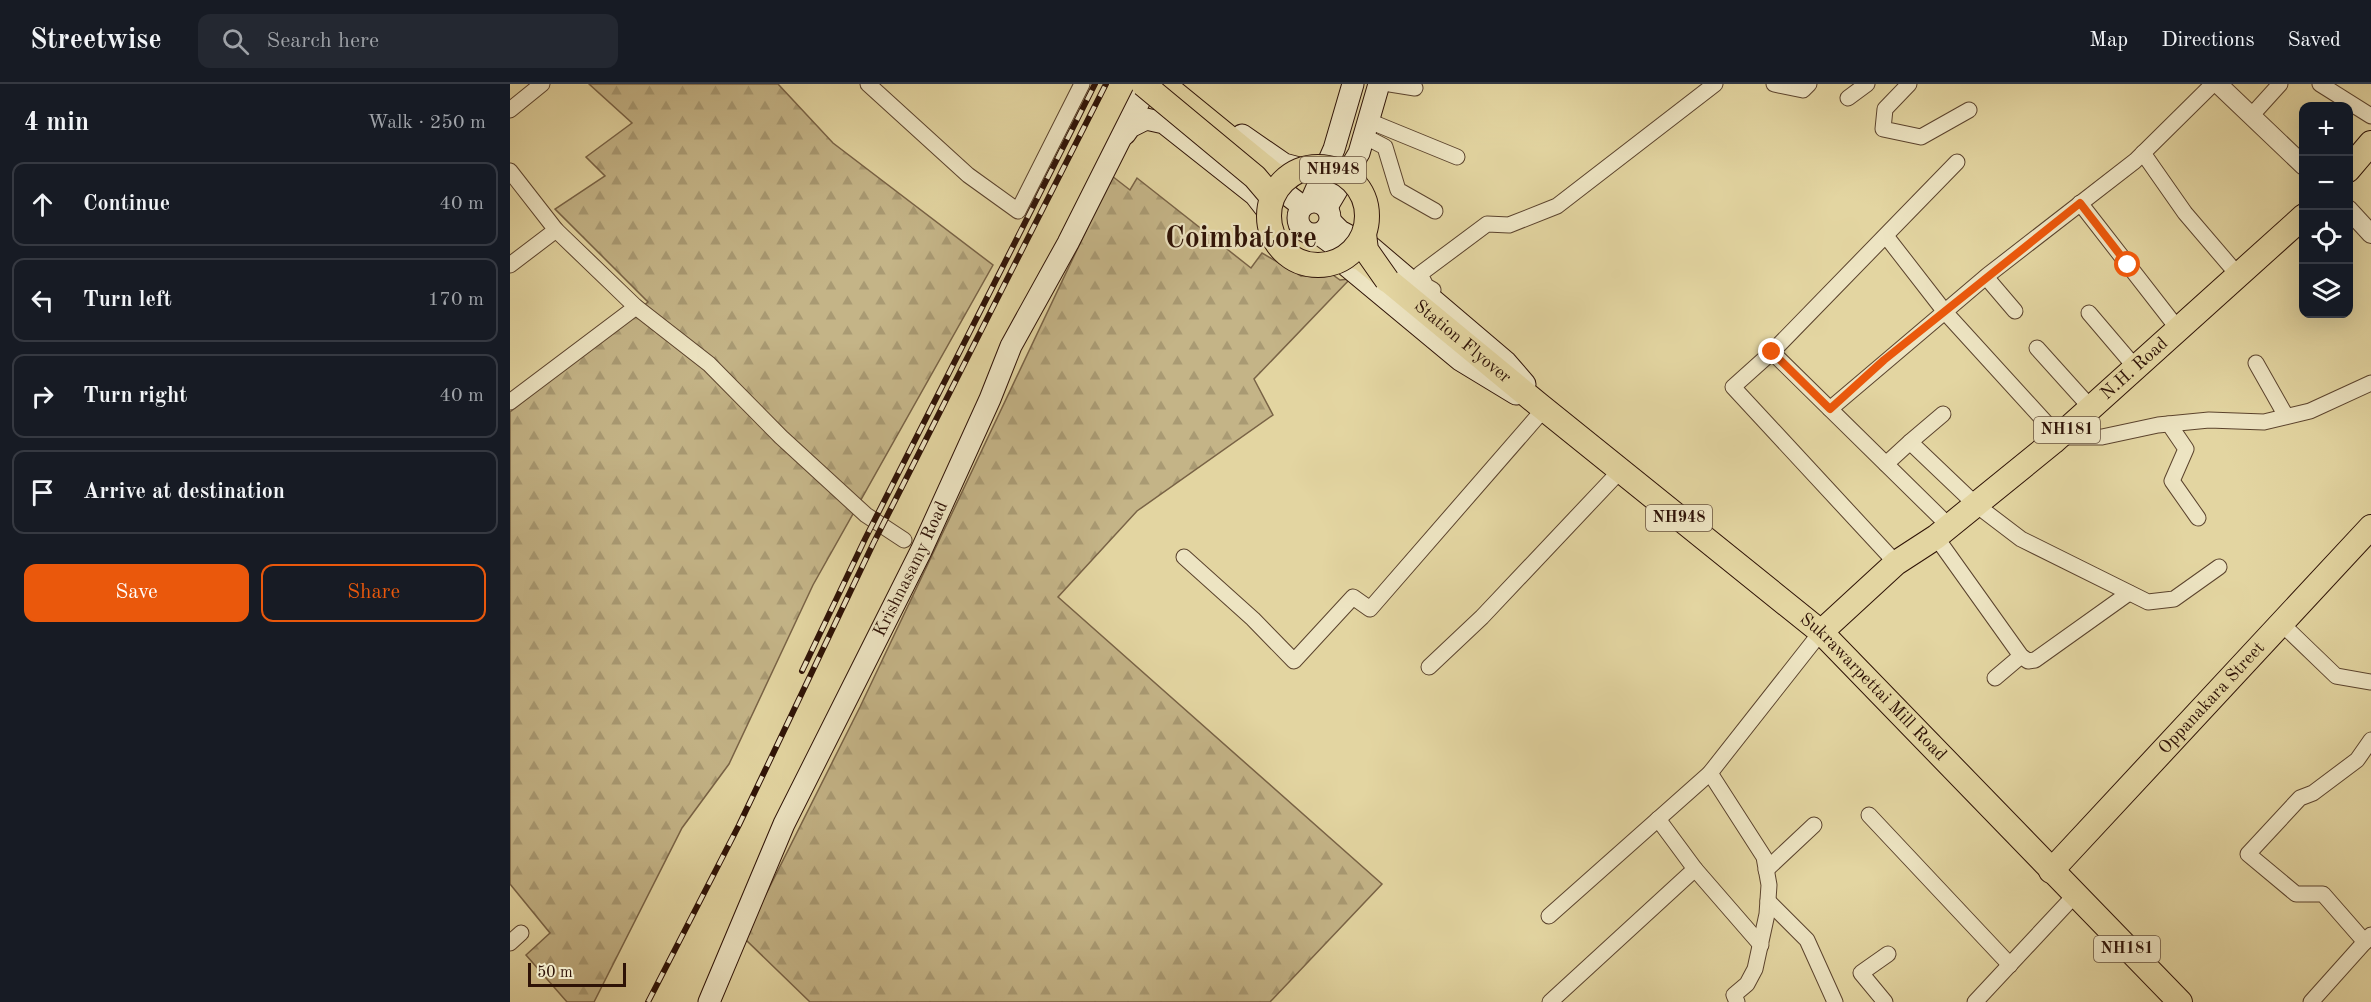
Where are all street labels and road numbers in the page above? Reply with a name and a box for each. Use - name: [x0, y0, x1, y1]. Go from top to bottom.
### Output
- road number: NH948: [1300, 157, 1366, 183]
- street label: Station Flyover: [1411, 297, 1515, 387]
- street label: N.H. Road: [2098, 334, 2171, 403]
- road number: NH181: [2034, 417, 2100, 443]
- street label: Krishnasamy Road: [871, 499, 951, 640]
- road number: NH948: [1646, 505, 1712, 531]
- street label: Sukrawarpettai Mill Road: [1797, 610, 1950, 764]
- street label: Oppanakara Street: [2155, 639, 2268, 758]
- road number: NH181: [2094, 936, 2160, 962]

